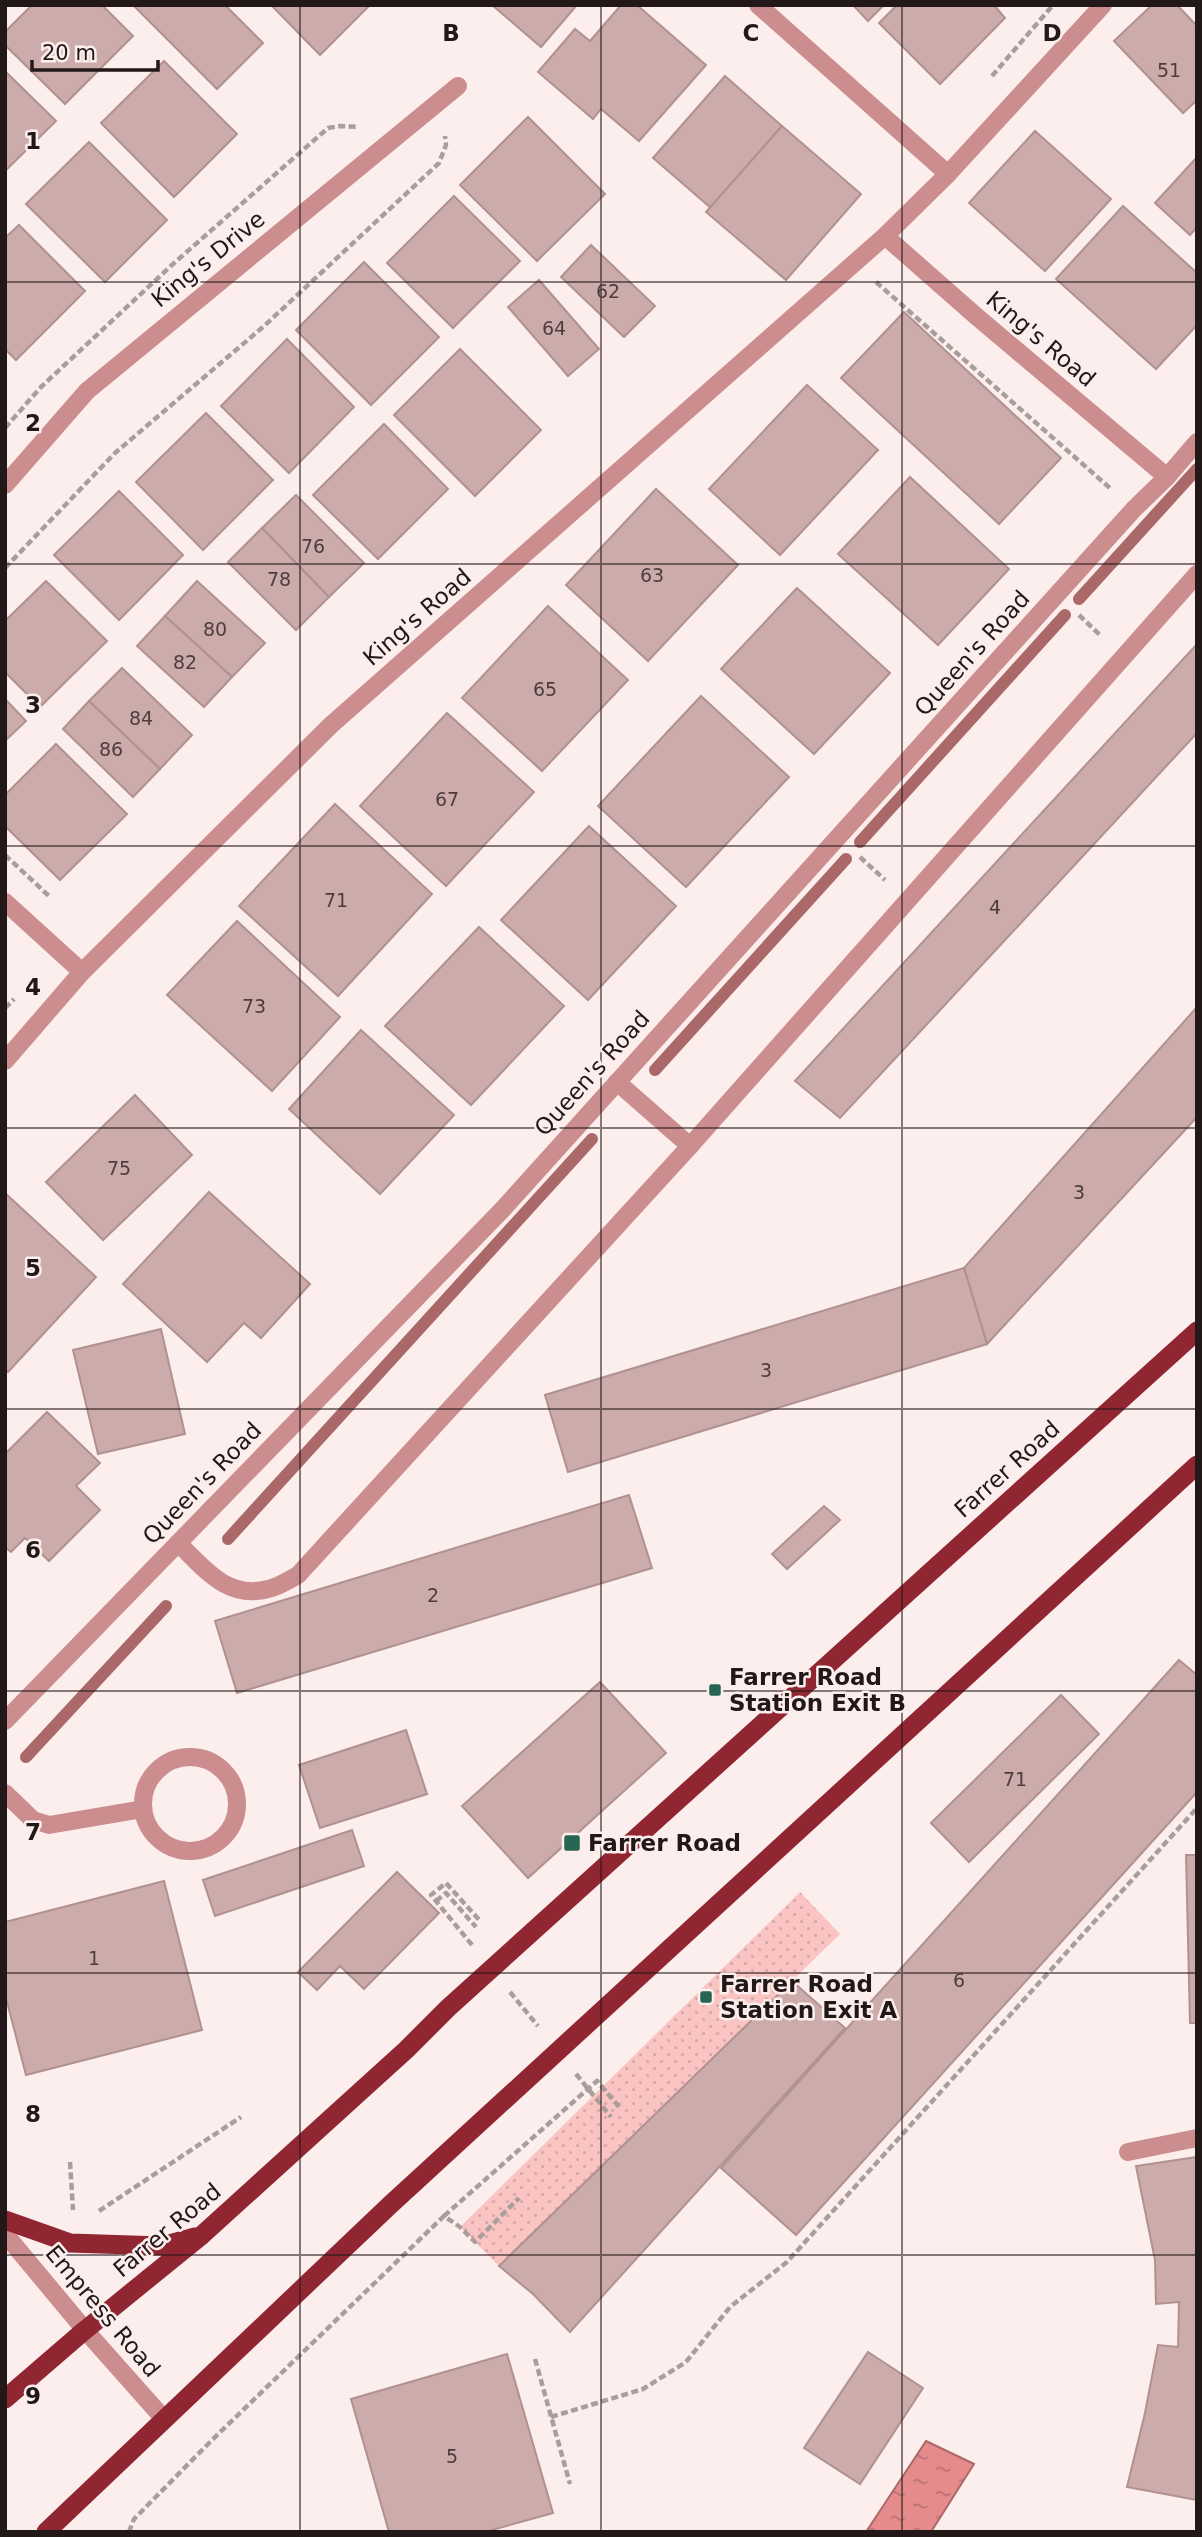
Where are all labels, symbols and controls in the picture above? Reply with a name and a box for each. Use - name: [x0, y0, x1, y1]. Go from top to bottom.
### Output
- text: B: [442, 20, 460, 46]
- text: C: [743, 20, 759, 46]
- text: D: [1042, 20, 1062, 46]
- scale bar: [32, 28, 158, 72]
- text: 20 m: [42, 41, 96, 65]
- house number: 51: [1157, 59, 1181, 81]
- text: 1: [25, 128, 41, 154]
- street label: King's Drive: [146, 206, 270, 312]
- house number: 62: [596, 280, 620, 302]
- street label: King's Road: [981, 286, 1101, 392]
- house number: 64: [542, 317, 566, 339]
- text: 2: [25, 410, 41, 436]
- house number: 76: [301, 535, 325, 557]
- street label: King's Road: [358, 563, 476, 671]
- house number: 63: [640, 564, 664, 586]
- house number: 78: [267, 568, 291, 590]
- street label: Queen's Road: [909, 585, 1035, 721]
- house number: 80: [203, 618, 227, 640]
- house number: 82: [173, 651, 197, 673]
- house number: 65: [533, 678, 557, 700]
- text: 3: [25, 692, 41, 718]
- house number: 84: [129, 707, 153, 729]
- house number: 86: [99, 738, 123, 760]
- house number: 67: [435, 788, 459, 810]
- house number: 71: [324, 889, 348, 911]
- house number: 4: [989, 896, 1001, 918]
- text: 4: [25, 974, 41, 1000]
- house number: 73: [242, 995, 266, 1017]
- street label: Queen's Road: [529, 1005, 655, 1141]
- house number: 75: [107, 1157, 131, 1179]
- house number: 3: [1073, 1181, 1085, 1203]
- text: 5: [25, 1255, 41, 1281]
- house number: 3: [760, 1359, 772, 1381]
- street label: Farrer Road: [949, 1415, 1065, 1523]
- street label: Queen's Road: [137, 1417, 267, 1549]
- text: 6: [25, 1537, 41, 1563]
- house number: 2: [427, 1584, 439, 1606]
- place label: Farrer Road Station Exit B: [729, 1664, 906, 1716]
- marker: Farrer Road Station Exit B: [707, 1682, 723, 1698]
- house number: 71: [1003, 1768, 1027, 1790]
- text: 7: [25, 1819, 41, 1845]
- place label: Farrer Road: [588, 1830, 741, 1856]
- marker: Farrer Road: [562, 1833, 582, 1853]
- house number: 1: [88, 1947, 100, 1969]
- house number: 6: [953, 1969, 965, 1991]
- place label: Farrer Road Station Exit A: [720, 1971, 898, 2023]
- marker: Farrer Road Station Exit A: [698, 1989, 714, 2005]
- text: 8: [25, 2101, 41, 2127]
- street label: Farrer Road: [108, 2178, 226, 2282]
- street label: Empress Road: [40, 2240, 166, 2382]
- text: 9: [25, 2383, 41, 2409]
- house number: 5: [446, 2445, 458, 2467]

